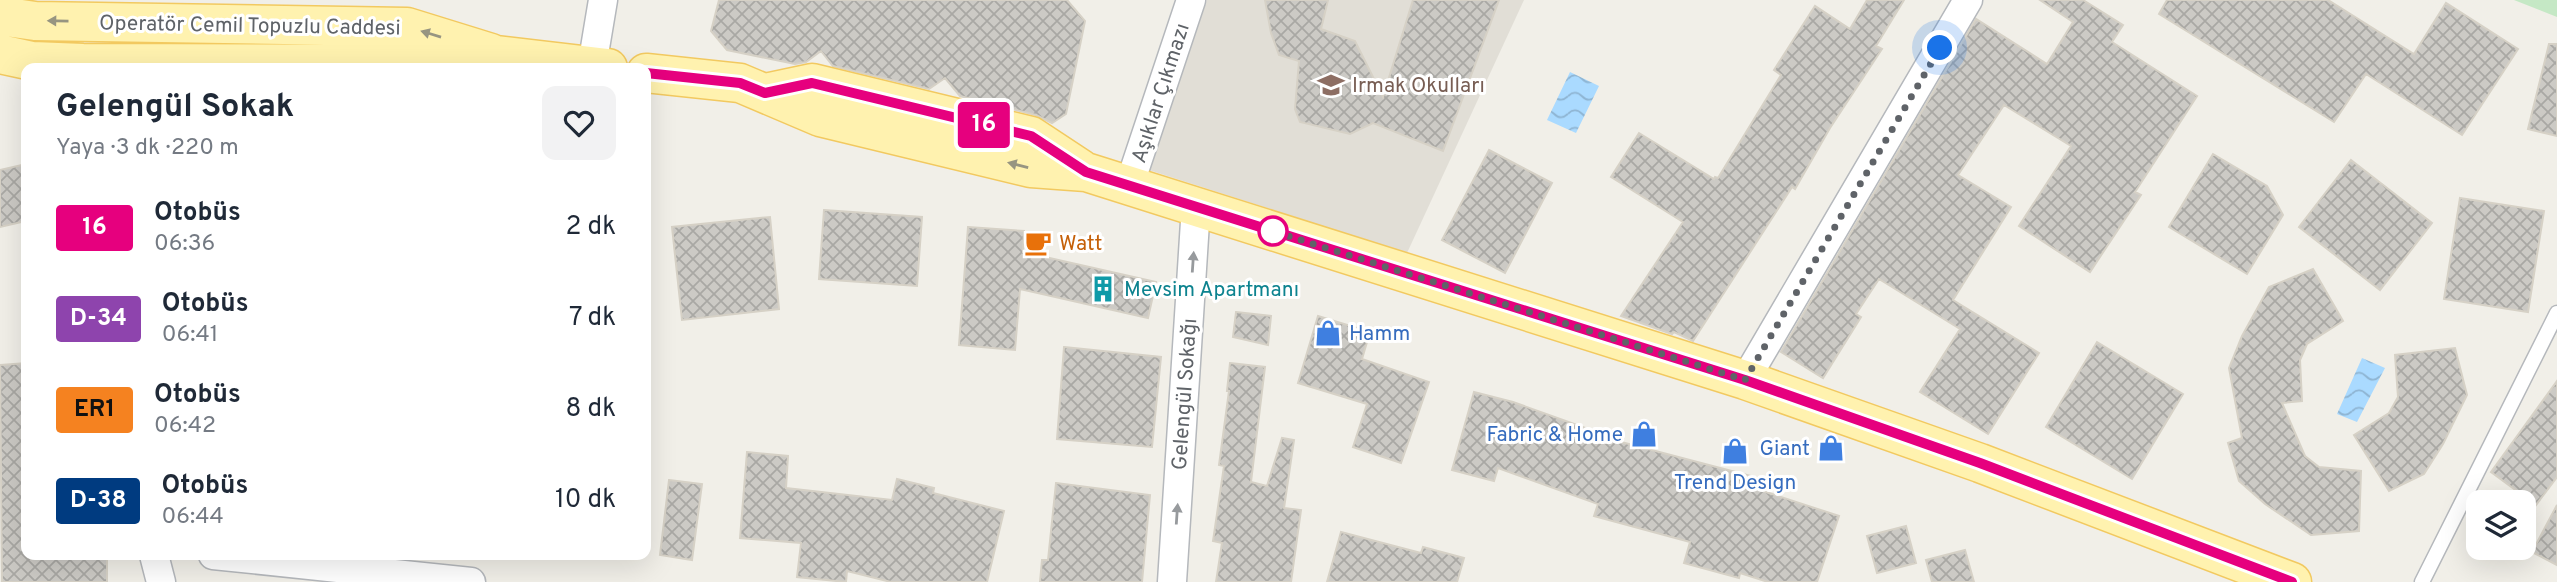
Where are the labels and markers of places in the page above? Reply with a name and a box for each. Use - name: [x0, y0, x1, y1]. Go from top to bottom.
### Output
- school or university icon: Irmak Okulları: [1316, 70, 1346, 100]
- place label: Irmak Okulları: [1352, 73, 1485, 100]
- unlabelled marker: [1258, 216, 1288, 246]
- cafe icon: Watt: [1023, 228, 1053, 258]
- place label: Watt: [1059, 231, 1102, 258]
- building icon: Mevsim Apartmanı: [1088, 274, 1118, 304]
- place label: Mevsim Apartmanı: [1124, 277, 1299, 304]
- shop icon: Hamm: [1313, 318, 1343, 348]
- place label: Hamm: [1349, 321, 1410, 348]
- shop icon: Fabric & Home: [1629, 419, 1659, 449]
- place label: Fabric & Home: [1486, 422, 1623, 449]
- shop icon: Giant: [1816, 433, 1846, 463]
- shop icon: Trend Design: [1720, 436, 1750, 466]
- place label: Giant: [1759, 436, 1810, 463]
- place label: Trend Design: [1674, 470, 1796, 497]

